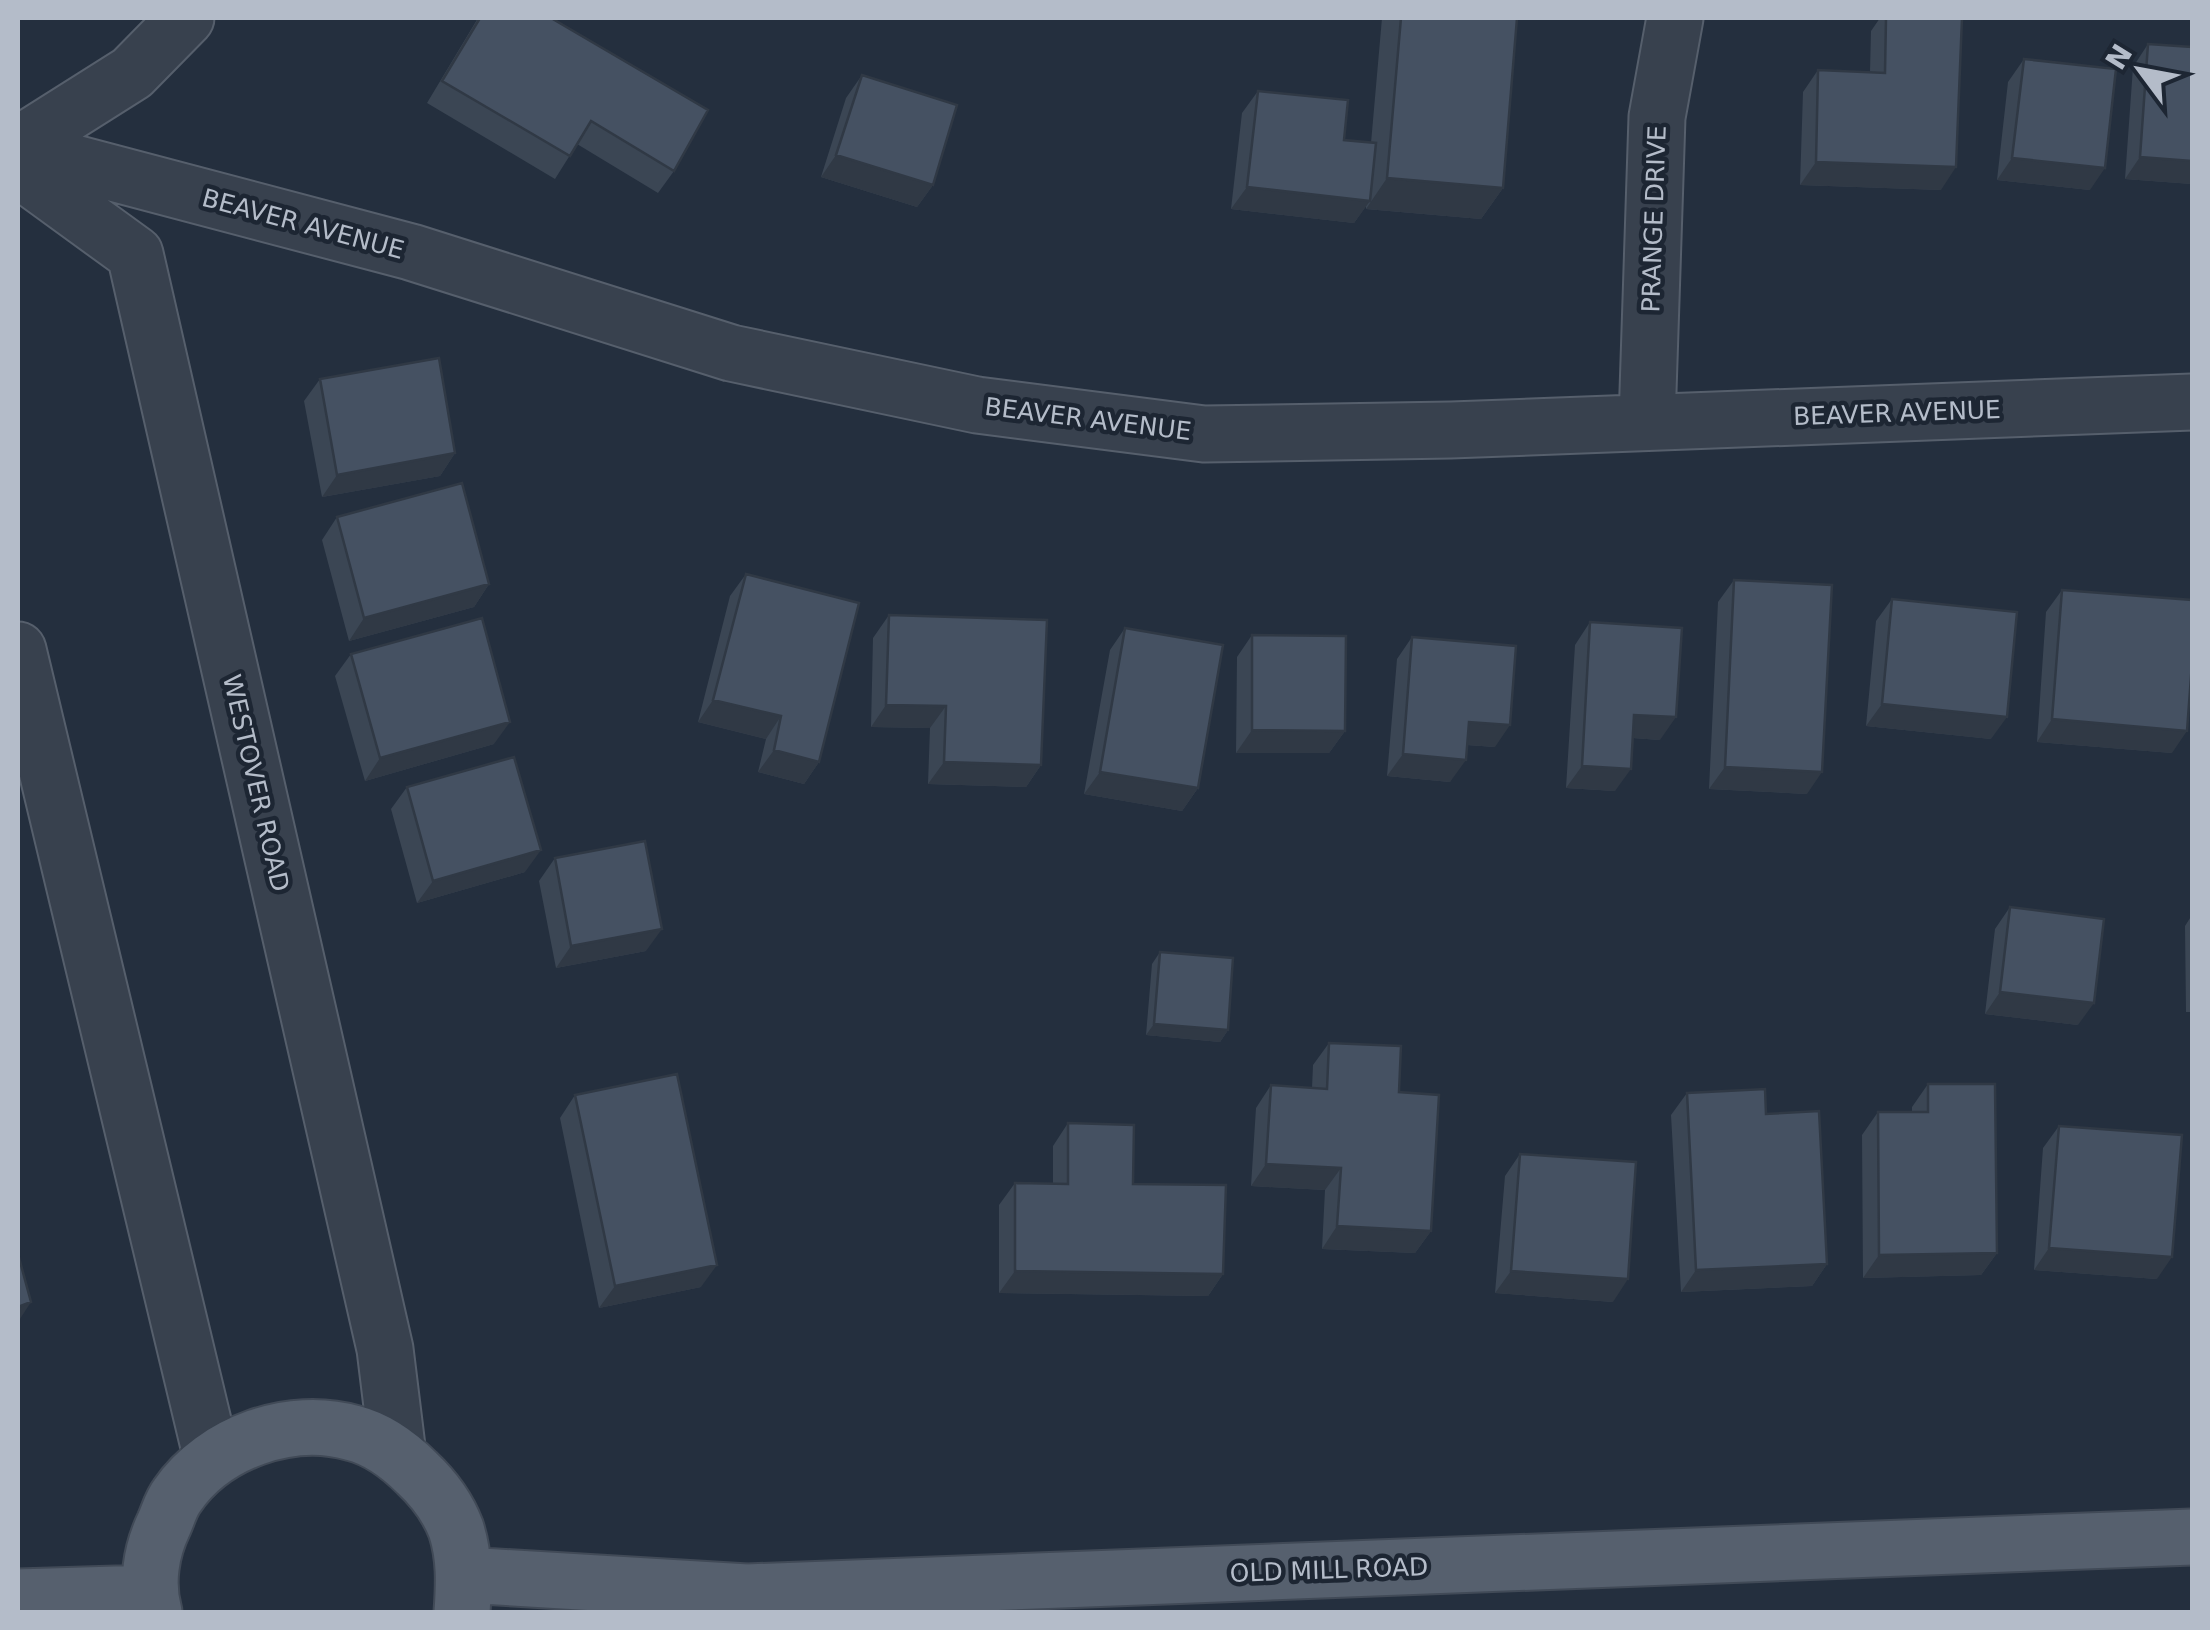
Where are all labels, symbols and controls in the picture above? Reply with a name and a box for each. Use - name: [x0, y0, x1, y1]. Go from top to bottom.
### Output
- north arrow: [2090, 20, 2190, 120]
- text: N: [2099, 38, 2139, 76]
- street label: PRANGE DRIVE: [1636, 125, 1672, 313]
- street label: BEAVER AVENUE: [199, 183, 407, 265]
- street label: BEAVER AVENUE: [983, 392, 1193, 446]
- street label: BEAVER AVENUE: [1793, 395, 2001, 431]
- street label: WESTOVER ROAD: [217, 672, 295, 894]
- street label: OLD MILL ROAD: [1229, 1552, 1429, 1588]

